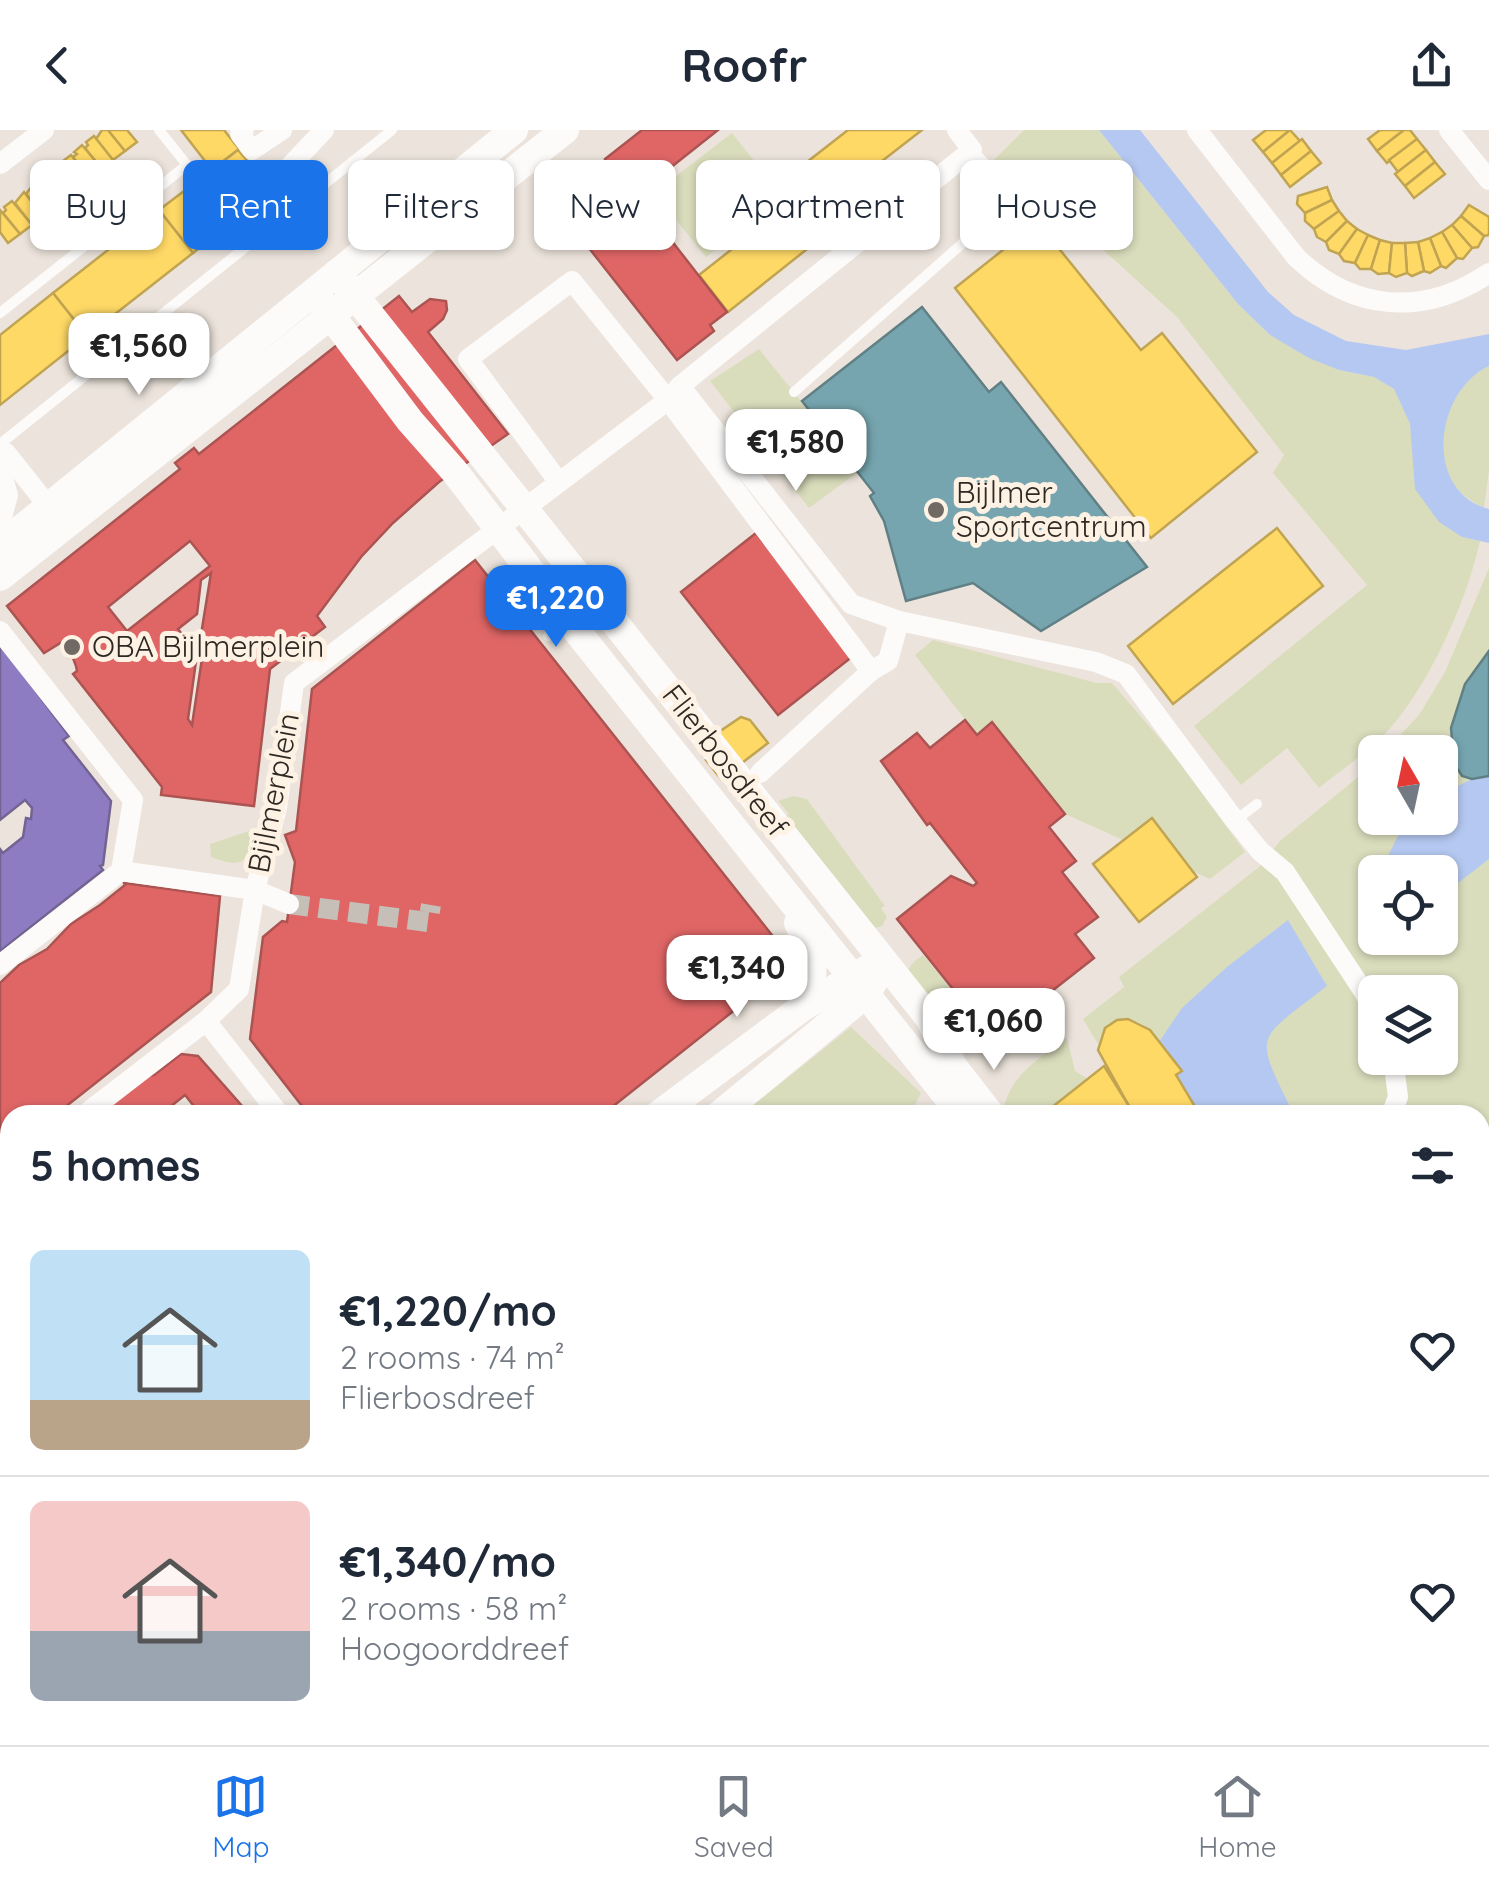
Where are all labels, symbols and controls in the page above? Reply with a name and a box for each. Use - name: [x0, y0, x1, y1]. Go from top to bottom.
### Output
- text: Roofr: [681, 37, 808, 93]
- icon: back: [30, 38, 85, 93]
- icon: share: [1404, 38, 1459, 93]
- chip: Buy: [30, 160, 163, 250]
- chip: Rent: [183, 160, 328, 250]
- chip: Filters: [348, 160, 514, 250]
- chip: New: [534, 160, 676, 250]
- chip: Apartment: [696, 160, 940, 250]
- chip: House: [960, 160, 1133, 250]
- pin: €1,560: [58, 313, 220, 398]
- text: €1,560: [90, 325, 188, 365]
- pin: €1,580: [715, 409, 877, 494]
- text: €1,580: [748, 421, 844, 461]
- place label: Bijlmer Sportcentrum: [956, 473, 1147, 545]
- marker: Bijlmer Sportcentrum: [925, 499, 947, 521]
- pin: €1,220: [475, 565, 637, 650]
- text: €1,220: [507, 577, 605, 617]
- place label: OBA Bijlmerplein: [92, 627, 324, 665]
- marker: OBA Bijlmerplein: [61, 636, 83, 658]
- street label: Flierbosdreef: [654, 677, 797, 844]
- street label: Bijlmerplein: [239, 710, 307, 876]
- north arrow: [1358, 735, 1458, 835]
- map controls: [1358, 735, 1458, 1075]
- button: locate: [1358, 855, 1458, 955]
- pin: €1,340: [656, 935, 818, 1020]
- text: €1,340: [689, 947, 785, 987]
- button: layers: [1358, 975, 1458, 1075]
- pin: €1,060: [913, 988, 1075, 1073]
- text: €1,060: [945, 1000, 1043, 1040]
- icon: filters: [1405, 1138, 1460, 1193]
- text: 5 homes: [30, 1139, 201, 1192]
- text: €1,220/mo: [340, 1284, 557, 1337]
- icon: home: [110, 1290, 230, 1410]
- icon: heart: [1405, 1323, 1460, 1378]
- text: 2 rooms · 74 m²: [340, 1337, 565, 1377]
- text: Flierbosdreef: [340, 1377, 535, 1417]
- text: €1,340/mo: [340, 1535, 556, 1588]
- icon: home: [110, 1541, 230, 1661]
- icon: heart: [1405, 1574, 1460, 1629]
- text: 2 rooms · 58 m²: [340, 1588, 567, 1628]
- text: Hoogoorddreef: [340, 1628, 569, 1668]
- tab: Map: [212, 1769, 269, 1864]
- tab: Saved: [694, 1769, 774, 1864]
- tab: Home: [1198, 1769, 1277, 1864]

